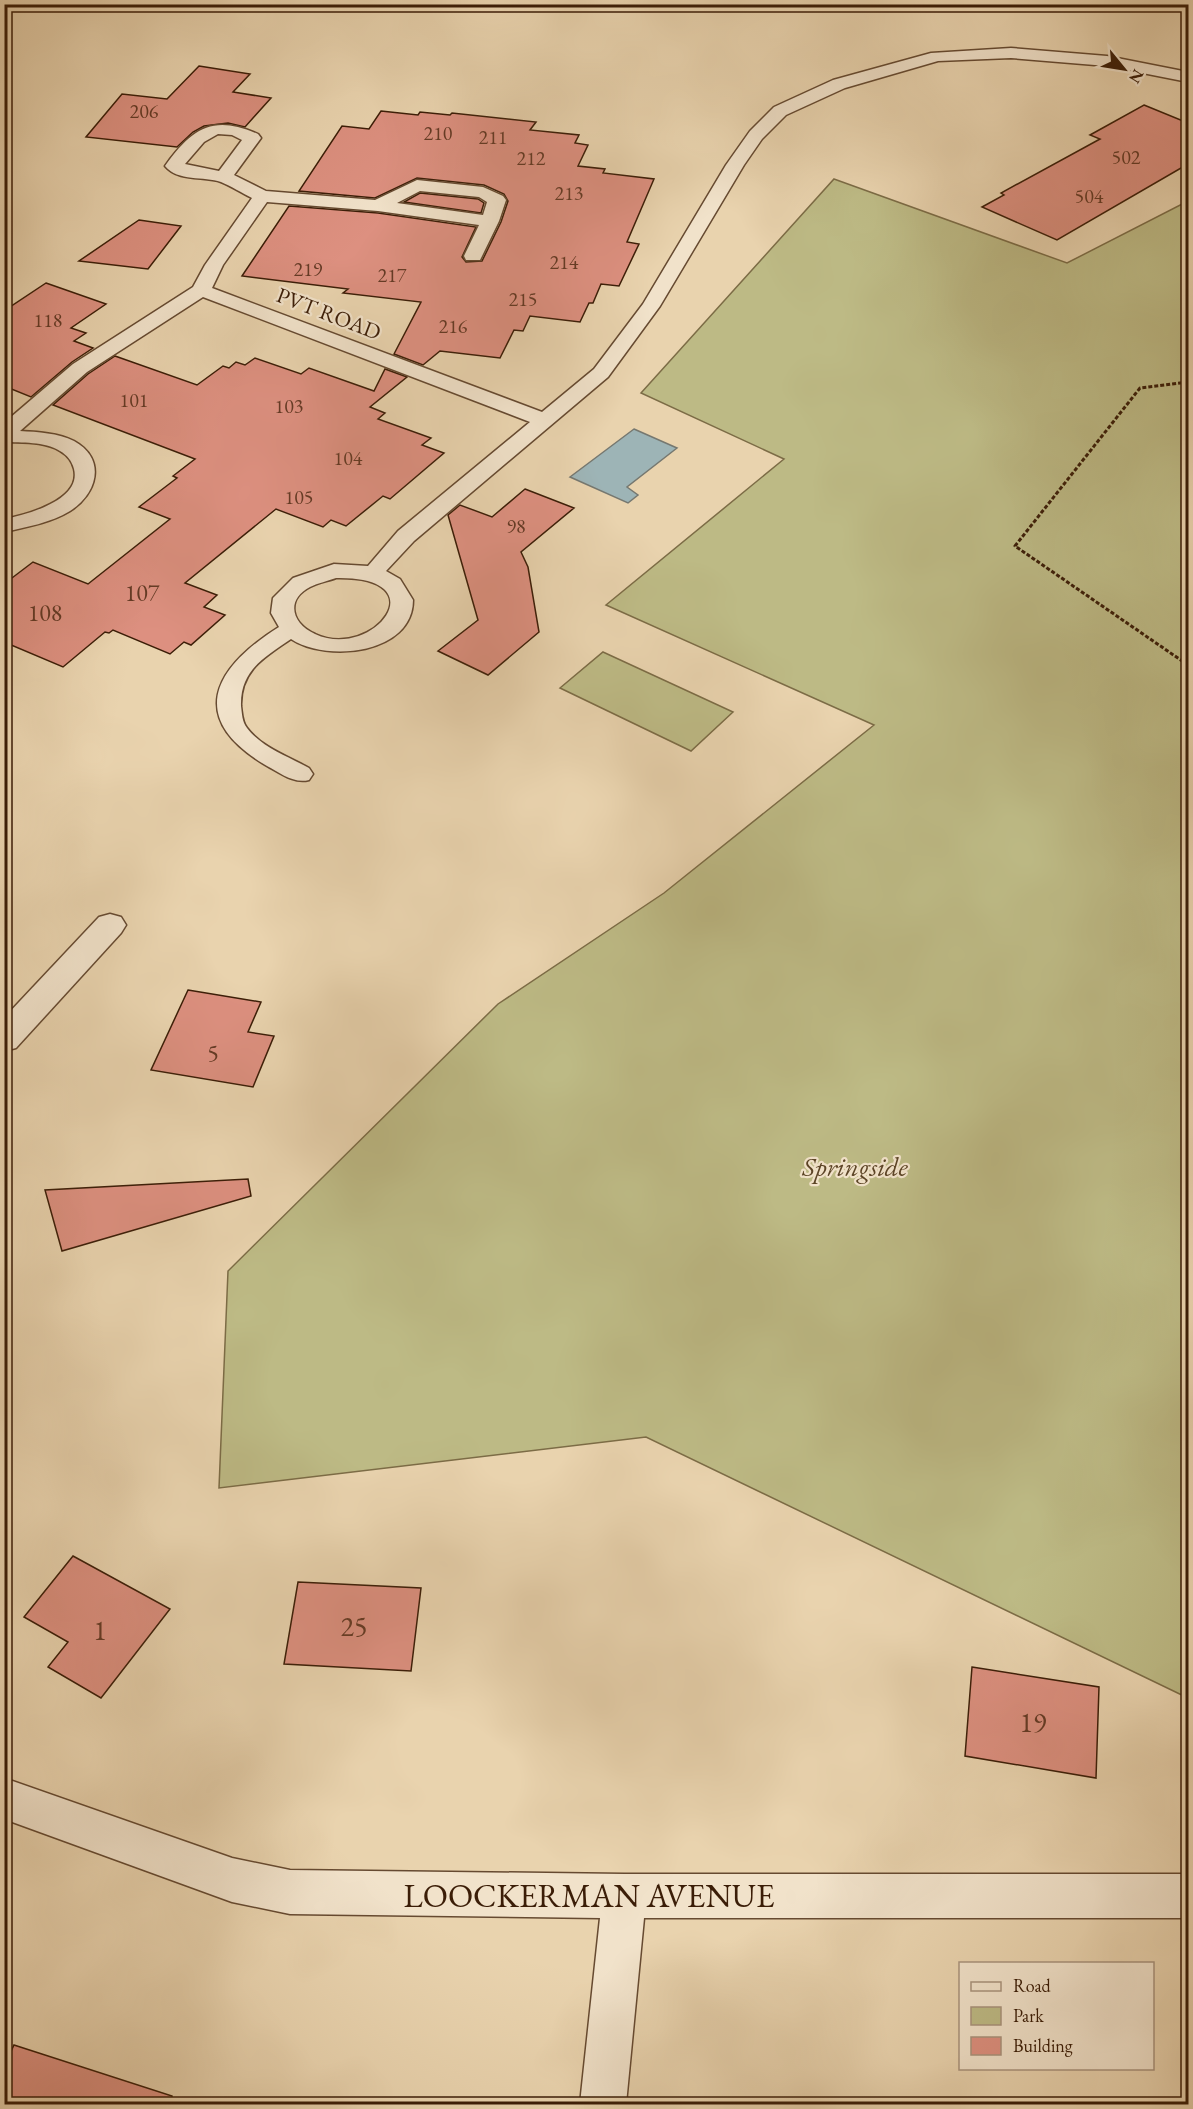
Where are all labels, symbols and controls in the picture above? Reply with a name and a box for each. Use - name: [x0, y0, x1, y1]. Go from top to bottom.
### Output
- north arrow: [1094, 39, 1154, 99]
- text: N: [1124, 65, 1149, 87]
- house number: 206: [130, 98, 159, 124]
- house number: 210: [424, 120, 453, 146]
- house number: 211: [479, 124, 507, 150]
- house number: 502: [1112, 144, 1141, 170]
- house number: 212: [517, 145, 546, 171]
- house number: 213: [555, 180, 583, 206]
- house number: 504: [1075, 183, 1104, 209]
- house number: 214: [550, 249, 579, 275]
- house number: 219: [294, 256, 323, 282]
- house number: 217: [378, 262, 407, 288]
- street label: PVT ROAD: [272, 280, 385, 347]
- house number: 215: [509, 286, 537, 312]
- house number: 118: [34, 307, 62, 333]
- house number: 216: [439, 313, 468, 339]
- house number: 101: [120, 387, 148, 413]
- house number: 103: [275, 393, 303, 419]
- house number: 104: [334, 445, 363, 471]
- house number: 105: [285, 484, 313, 510]
- house number: 98: [506, 513, 526, 539]
- house number: 107: [125, 577, 160, 608]
- house number: 108: [28, 597, 62, 628]
- house number: 5: [207, 1037, 219, 1068]
- park label: Springside: [801, 1149, 909, 1184]
- house number: 25: [341, 1608, 367, 1644]
- house number: 1: [93, 1612, 107, 1648]
- house number: 19: [1020, 1704, 1046, 1740]
- street label: LOOCKERMAN AVENUE: [403, 1874, 775, 1917]
- legend: [959, 1962, 1154, 2070]
- text: Road: [1013, 1974, 1052, 1997]
- text: Park: [1013, 2004, 1044, 2027]
- text: Building: [1013, 2034, 1073, 2057]

